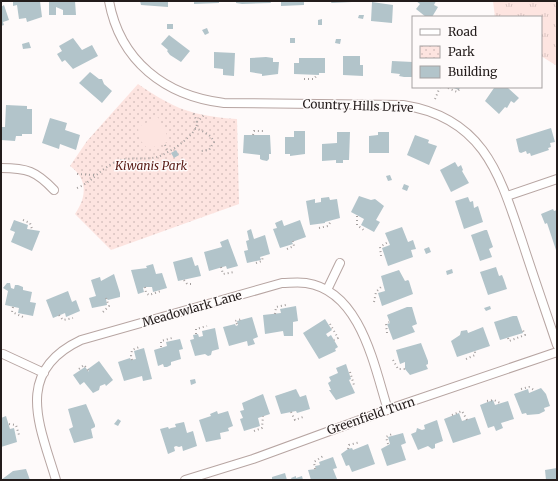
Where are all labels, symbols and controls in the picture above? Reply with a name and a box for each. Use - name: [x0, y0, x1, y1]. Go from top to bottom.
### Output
- legend: [412, 16, 542, 88]
- text: Road: [448, 24, 477, 39]
- text: Park: [448, 44, 475, 59]
- text: Building: [448, 64, 498, 79]
- street label: Country Hills Drive: [302, 96, 414, 115]
- park label: Kiwanis Park: [114, 158, 187, 173]
- street label: Meadowlark Lane: [140, 287, 243, 330]
- street label: Greenfield Turn: [325, 393, 417, 438]

